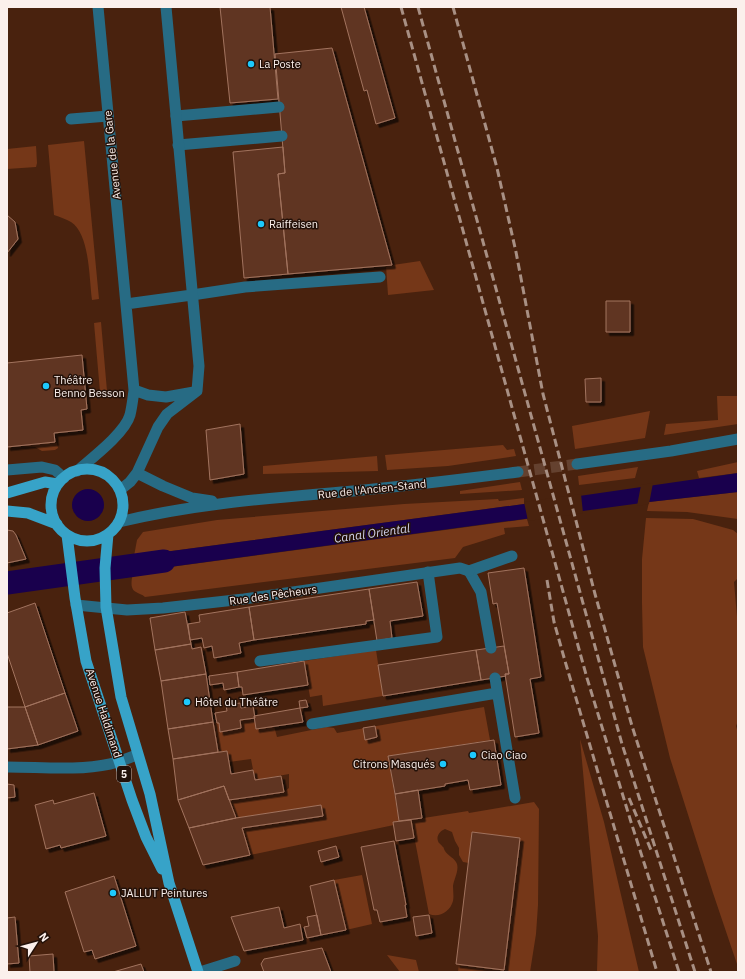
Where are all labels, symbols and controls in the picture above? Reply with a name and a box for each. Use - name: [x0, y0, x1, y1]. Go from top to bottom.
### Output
- place label: La Poste: [259, 57, 301, 71]
- marker: La Poste: [246, 59, 256, 69]
- street label: Avenue de la Gare: [100, 110, 124, 200]
- place label: Raiffeisen: [269, 217, 318, 231]
- marker: Raiffeisen: [256, 219, 266, 229]
- place label: Théâtre Benno Besson: [54, 373, 125, 400]
- marker: Théâtre Benno Besson: [41, 381, 51, 391]
- street label: Rue de l'Ancien-Stand: [317, 476, 427, 502]
- water label: Canal Oriental: [333, 520, 412, 546]
- street label: Rue des Pêcheurs: [228, 582, 318, 608]
- street label: Avenue Haldimand: [83, 667, 125, 759]
- place label: Hôtel du Théâtre: [195, 695, 278, 709]
- marker: Hôtel du Théâtre: [182, 697, 192, 707]
- place label: Ciao Ciao: [481, 748, 527, 762]
- marker: Ciao Ciao: [468, 750, 478, 760]
- place label: Citrons Masqués: [353, 757, 435, 771]
- marker: Citrons Masqués: [438, 759, 448, 769]
- road number: 5: [117, 766, 131, 782]
- place label: JALLUT Peintures: [121, 886, 208, 900]
- marker: JALLUT Peintures: [108, 888, 118, 898]
- north arrow: [16, 923, 56, 963]
- text: N: [36, 930, 52, 944]

